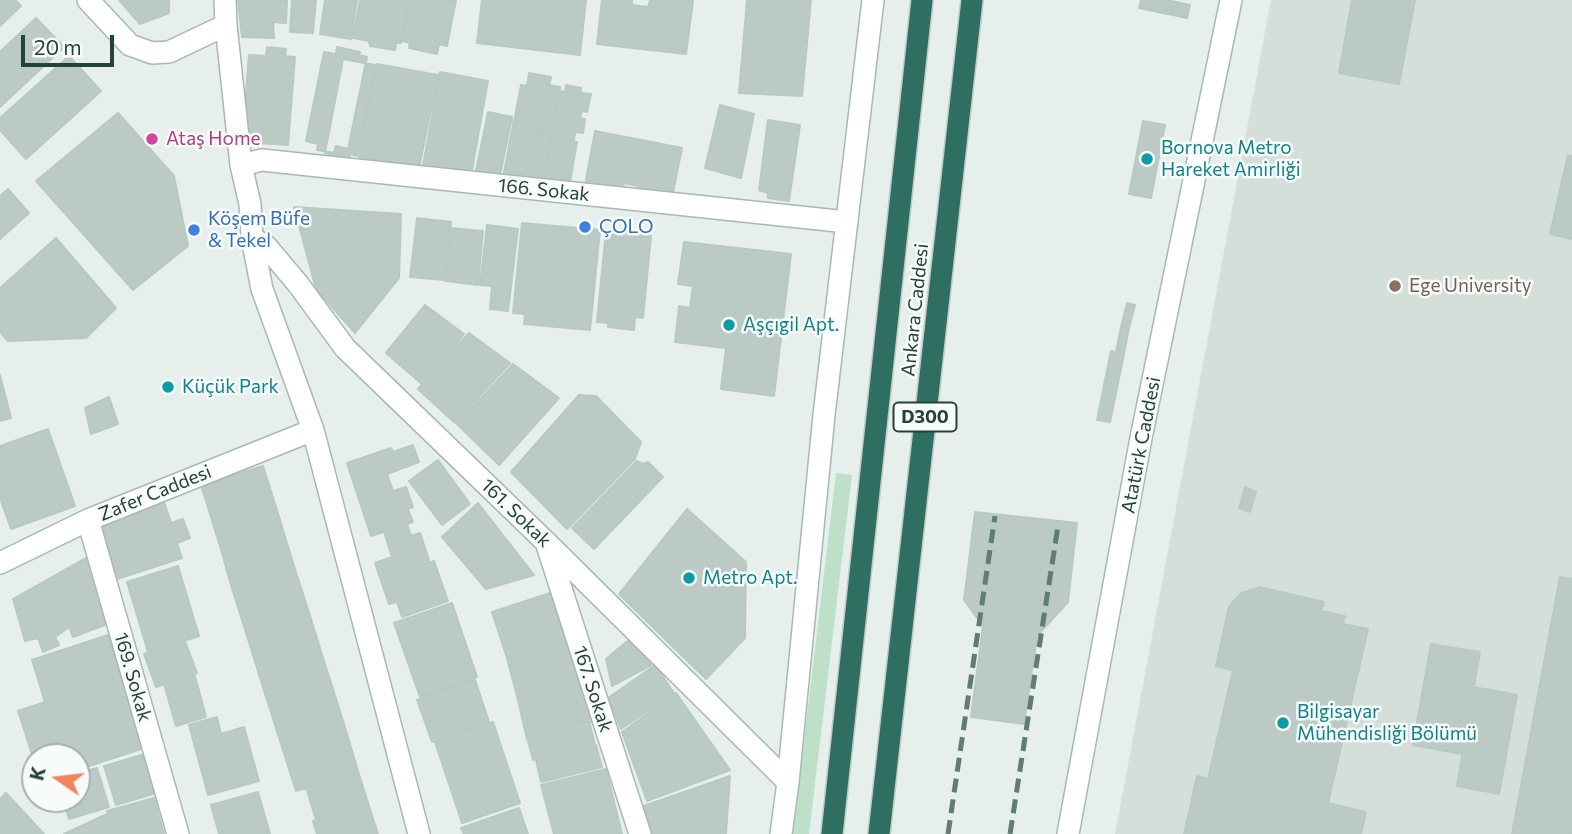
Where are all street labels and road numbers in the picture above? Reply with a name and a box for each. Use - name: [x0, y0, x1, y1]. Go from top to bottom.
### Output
- street label: 166. Sokak: [497, 174, 591, 206]
- street label: Ankara Caddesi: [897, 242, 933, 378]
- street label: Atatürk Caddesi: [1117, 375, 1165, 515]
- road number: D300: [894, 402, 956, 432]
- street label: Zafer Caddesi: [95, 460, 215, 526]
- street label: 161. Sokak: [476, 474, 556, 552]
- street label: 169. Sokak: [109, 630, 157, 724]
- street label: 167. Sokak: [568, 643, 618, 735]

